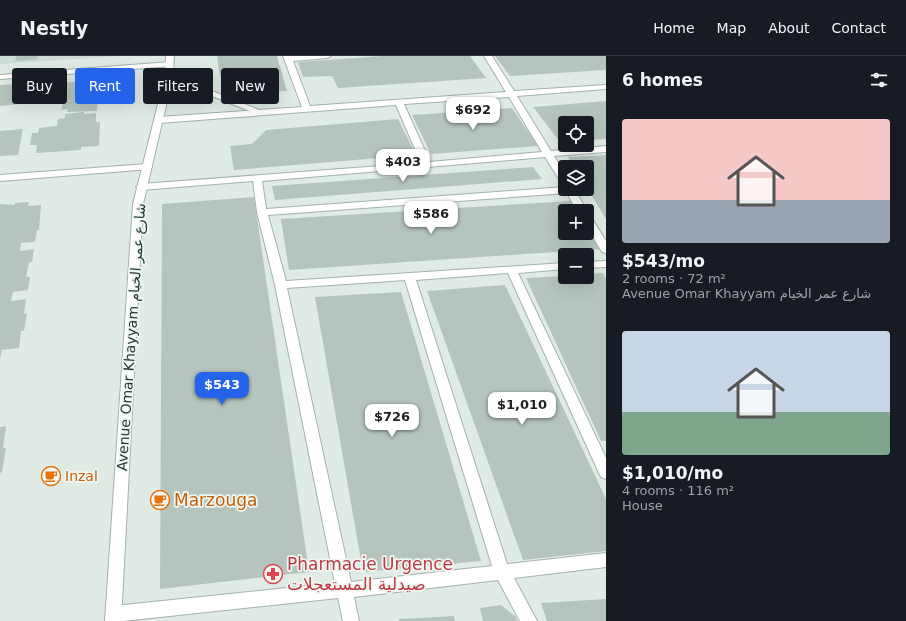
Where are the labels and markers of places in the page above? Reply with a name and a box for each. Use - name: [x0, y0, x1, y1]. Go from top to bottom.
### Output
- pin: $692: [449, 97, 497, 131]
- pin: $403: [379, 149, 427, 183]
- pin: $586: [407, 201, 455, 235]
- pin: $543: [198, 372, 246, 406]
- pin: $1,010: [489, 392, 555, 426]
- pin: $726: [368, 404, 416, 438]
- cafe icon: Inzal: [40, 465, 62, 487]
- place label: Inzal: [65, 468, 98, 484]
- cafe icon: Marzouga: [149, 489, 171, 511]
- place label: Marzouga: [174, 490, 257, 510]
- place label: Pharmacie Urgence صيدلية المستعجلات: [287, 554, 453, 594]
- pharmacy icon: Pharmacie Urgence صيدلية المستعجلات: [262, 563, 284, 585]

